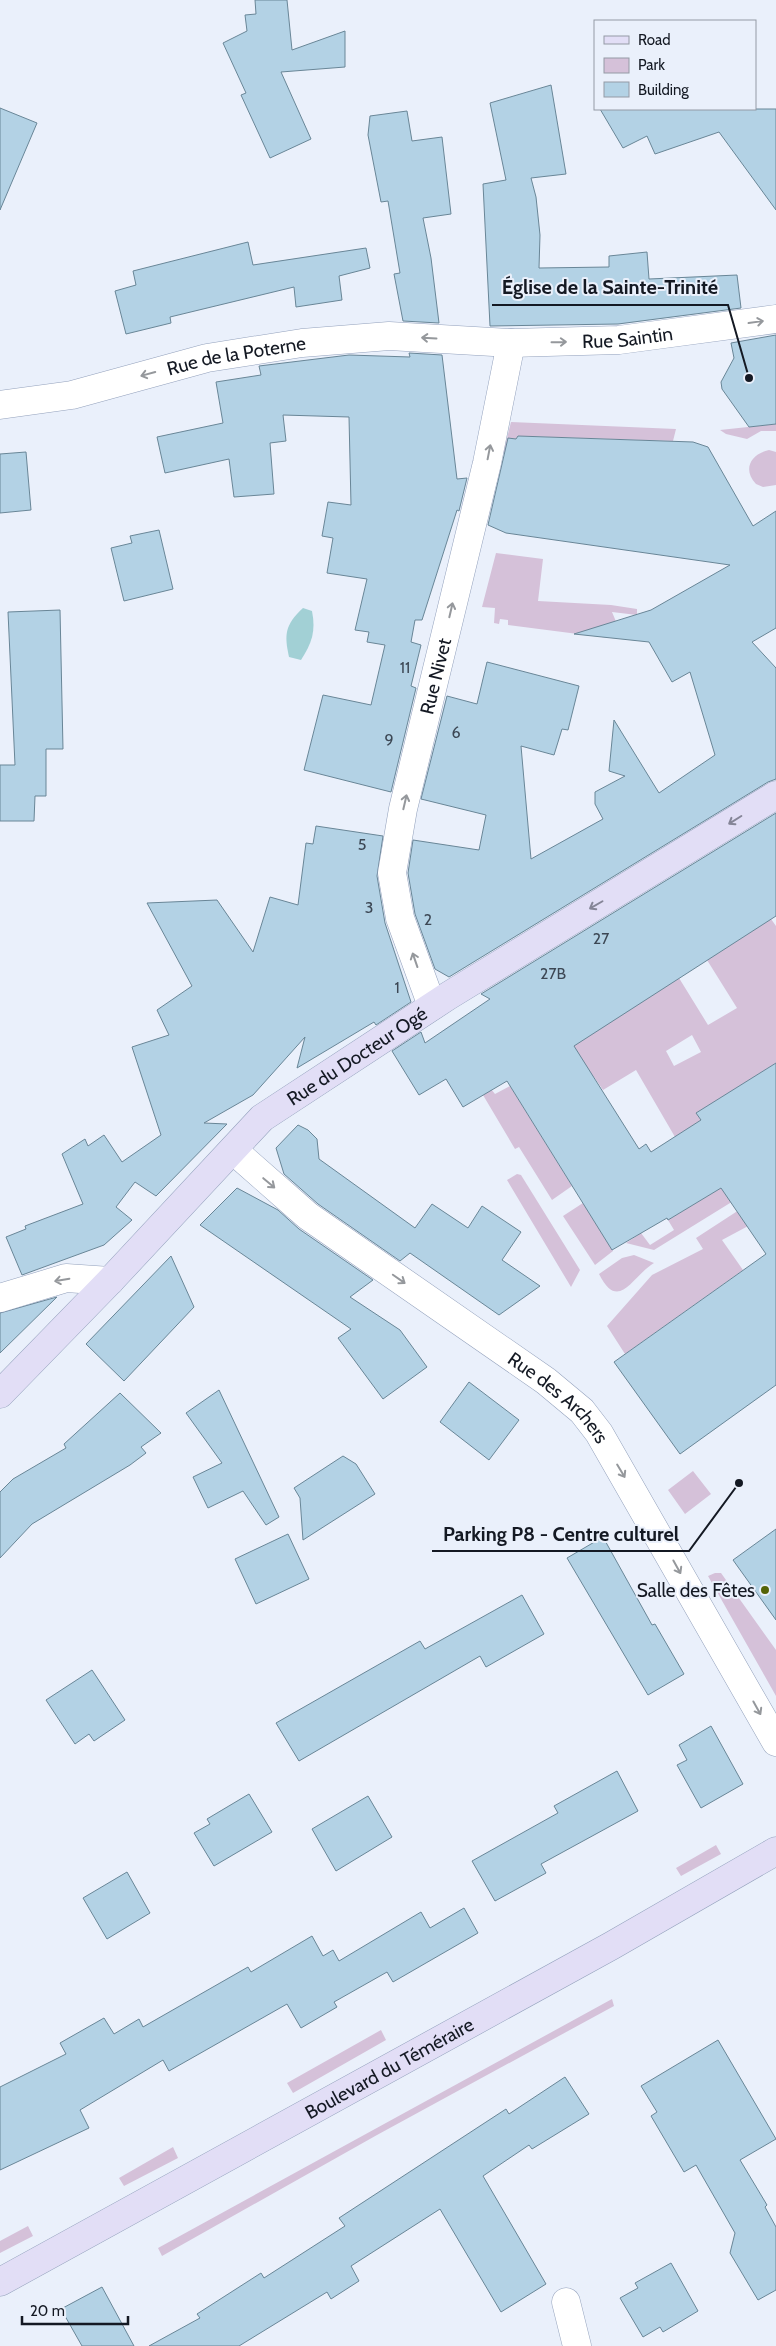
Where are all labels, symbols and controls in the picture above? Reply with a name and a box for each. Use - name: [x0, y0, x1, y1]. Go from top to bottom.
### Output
- legend: [594, 20, 756, 110]
- text: Road: [638, 31, 671, 49]
- text: Park: [638, 56, 665, 74]
- text: Building: [638, 81, 689, 99]
- callout: Église de la Sainte-Trinité: [492, 270, 728, 305]
- text: Église de la Sainte-Trinité: [502, 275, 718, 299]
- one-way arrow: [747, 316, 763, 326]
- street label: Rue Saintin: [582, 322, 674, 353]
- street label: Rue de la Poterne: [164, 332, 308, 380]
- one-way arrow: [422, 334, 438, 343]
- one-way arrow: [550, 337, 567, 347]
- one-way arrow: [140, 370, 156, 379]
- one-way arrow: [485, 445, 494, 461]
- one-way arrow: [447, 603, 456, 619]
- street label: Rue Nivet: [415, 635, 456, 717]
- house number: 11: [400, 658, 410, 677]
- house number: 6: [451, 723, 461, 742]
- house number: 9: [384, 730, 394, 749]
- one-way arrow: [401, 795, 410, 811]
- one-way arrow: [728, 816, 742, 826]
- house number: 5: [358, 835, 366, 854]
- house number: 3: [365, 898, 373, 917]
- one-way arrow: [589, 900, 603, 910]
- house number: 2: [424, 910, 432, 929]
- house number: 27: [593, 929, 609, 948]
- one-way arrow: [410, 953, 419, 969]
- house number: 27B: [540, 964, 566, 983]
- house number: 1: [394, 978, 400, 997]
- street label: Rue du Docteur Ogé: [283, 1002, 432, 1110]
- one-way arrow: [262, 1177, 275, 1188]
- one-way arrow: [392, 1274, 406, 1284]
- one-way arrow: [54, 1275, 70, 1285]
- street label: Rue des Archers: [504, 1347, 613, 1447]
- one-way arrow: [617, 1463, 627, 1478]
- callout: Parking P8 - Centre culturel: [432, 1516, 689, 1551]
- text: Parking P8 - Centre culturel: [443, 1522, 679, 1546]
- one-way arrow: [672, 1559, 682, 1574]
- place label: Salle des Fêtes: [637, 1579, 755, 1602]
- marker: Salle des Fêtes: [759, 1584, 771, 1596]
- one-way arrow: [753, 1700, 762, 1715]
- street label: Boulevard du Téméraire: [301, 2013, 478, 2124]
- scale bar: [22, 2294, 129, 2326]
- text: 20 m: [30, 2302, 65, 2320]

